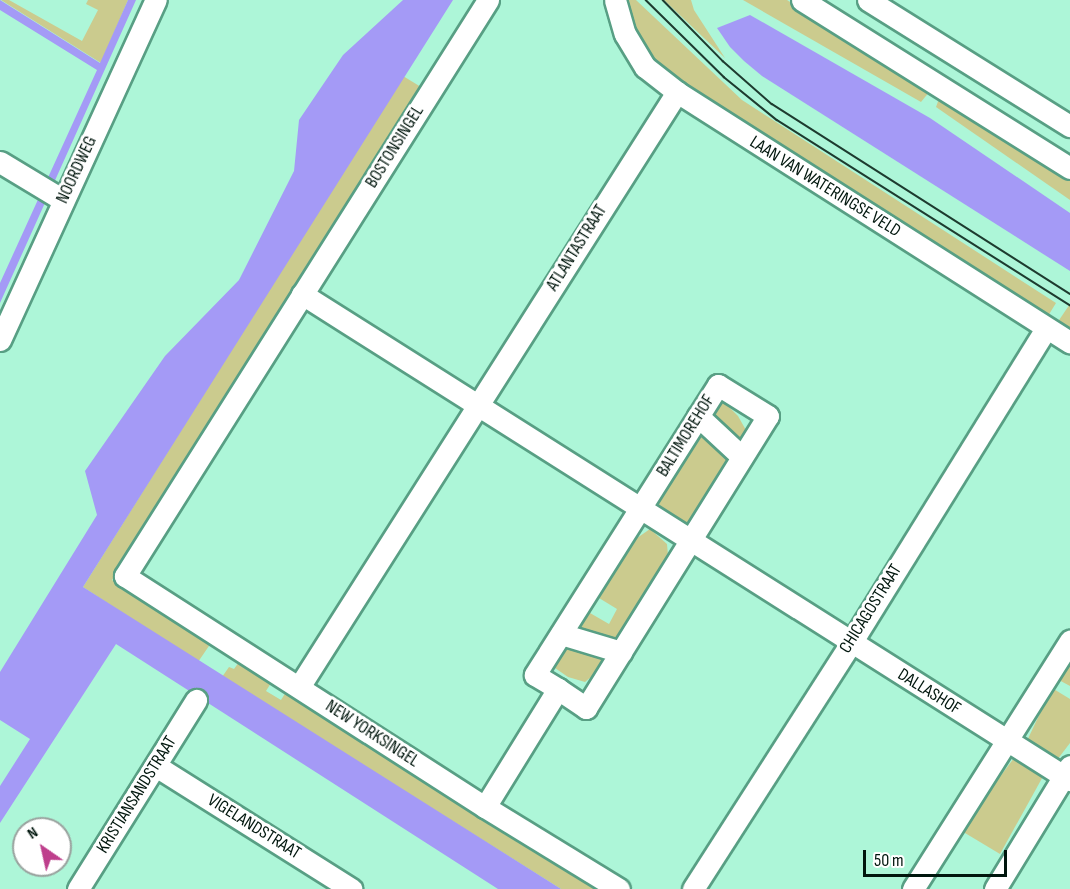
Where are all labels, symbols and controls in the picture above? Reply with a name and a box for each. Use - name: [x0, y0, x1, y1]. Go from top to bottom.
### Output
- street label: BOSTONSINGEL: [361, 102, 429, 192]
- street label: LAAN VAN WATERINGSE VELD: [746, 132, 904, 242]
- street label: NOORDWEG: [52, 133, 102, 207]
- street label: ATLANTASTRAAT: [542, 201, 612, 295]
- street label: BALTIMOREHOF: [652, 391, 720, 481]
- street label: CHICAGOSTRAAT: [835, 560, 907, 658]
- street label: DALLASHOF: [893, 664, 965, 720]
- street label: NEW YORKSINGEL: [321, 696, 423, 772]
- street label: KRISTIANSANDSTRAAT: [92, 732, 182, 858]
- street label: VIGELANDSTRAAT: [203, 790, 305, 864]
- north arrow: [12, 817, 72, 877]
- text: N: [24, 823, 42, 844]
- scale bar: [866, 838, 1010, 876]
- text: 50 m: [874, 850, 904, 871]

